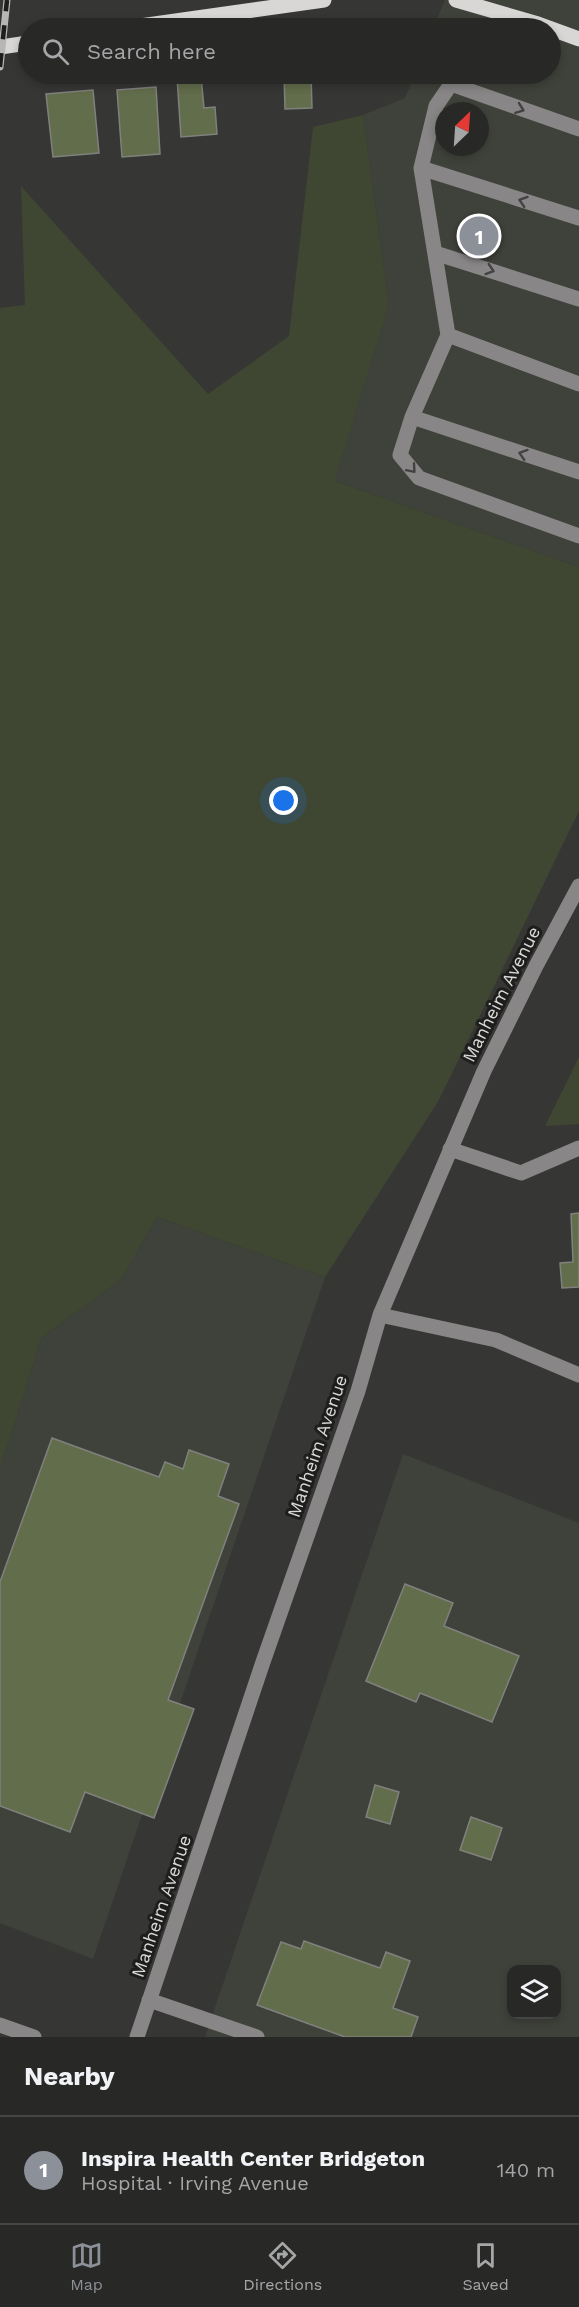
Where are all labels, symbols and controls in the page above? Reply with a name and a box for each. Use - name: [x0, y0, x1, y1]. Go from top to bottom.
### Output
- search box: [18, 18, 561, 84]
- icon: search: [39, 35, 72, 68]
- text: Search here: [87, 39, 216, 64]
- north arrow: [435, 102, 489, 156]
- one-way arrow: [514, 102, 525, 115]
- one-way arrow: [518, 195, 529, 208]
- pin: 1: [460, 214, 498, 258]
- one-way arrow: [484, 263, 495, 276]
- one-way arrow: [518, 449, 529, 461]
- one-way arrow: [405, 462, 416, 473]
- your location: [269, 786, 298, 815]
- street label: Manheim Avenue: [458, 923, 544, 1065]
- street label: Manheim Avenue: [283, 1372, 351, 1520]
- street label: Manheim Avenue: [127, 1832, 195, 1980]
- map controls: [507, 1965, 561, 2019]
- button: layers: [507, 1965, 561, 2019]
- text: Nearby: [24, 2061, 115, 2091]
- text: Inspira Health Center Bridgeton: [81, 2146, 425, 2171]
- text: 1: [39, 2158, 48, 2182]
- text: 140 m: [497, 2158, 555, 2182]
- text: Hospital · Irving Avenue: [81, 2171, 309, 2195]
- tab: Map: [70, 2239, 103, 2294]
- tab: Directions: [243, 2239, 322, 2294]
- tab: Saved: [462, 2239, 509, 2294]

